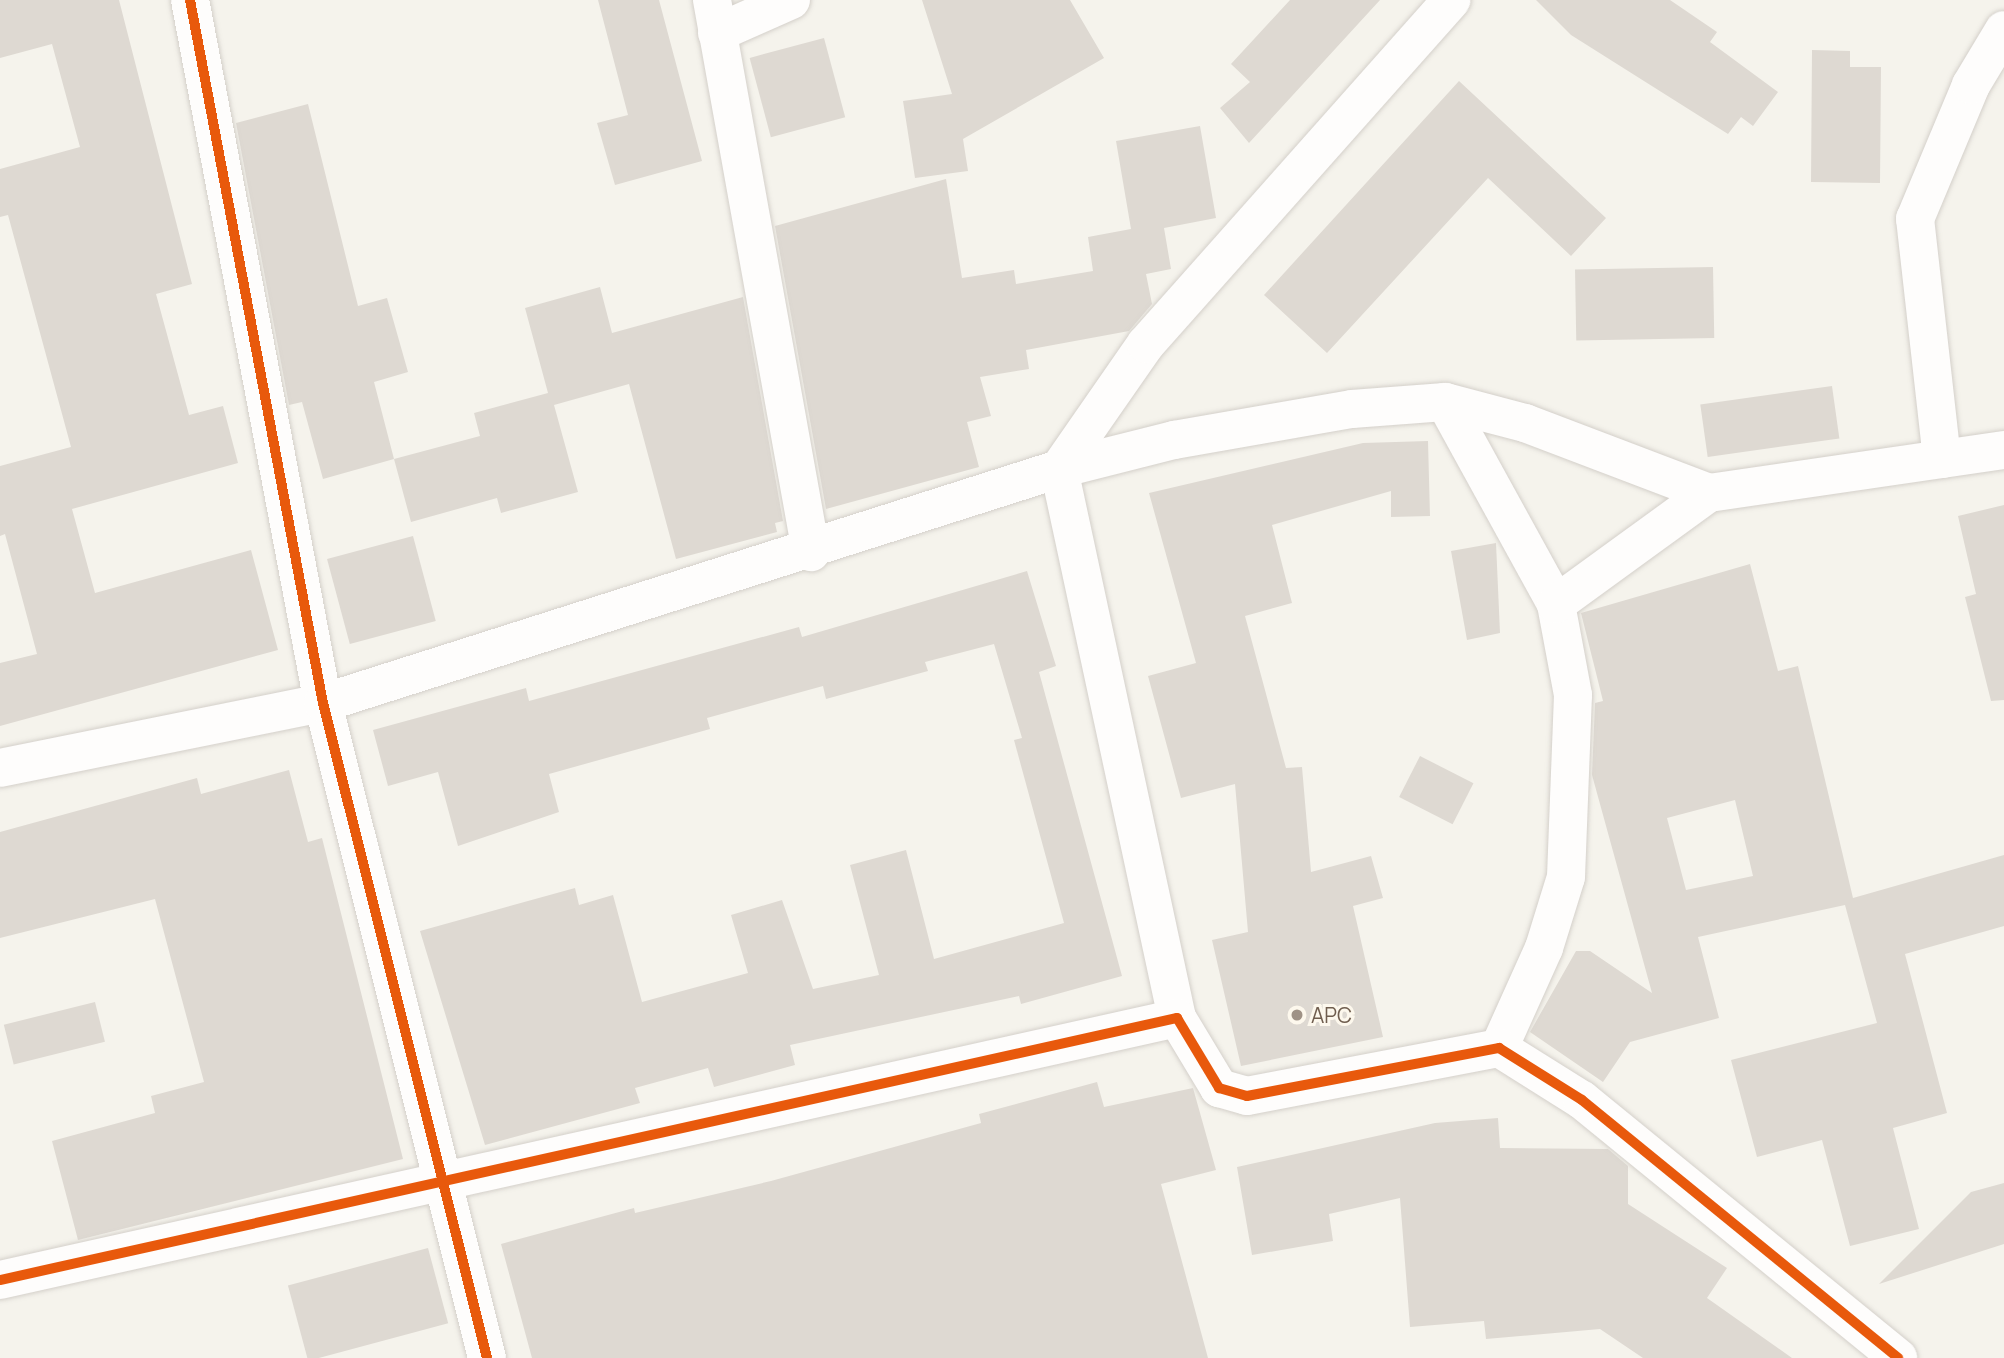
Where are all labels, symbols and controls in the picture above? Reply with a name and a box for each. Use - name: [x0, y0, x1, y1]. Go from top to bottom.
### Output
- place label: APC: [1311, 1002, 1352, 1028]
- marker: APC: [1289, 1007, 1305, 1023]

